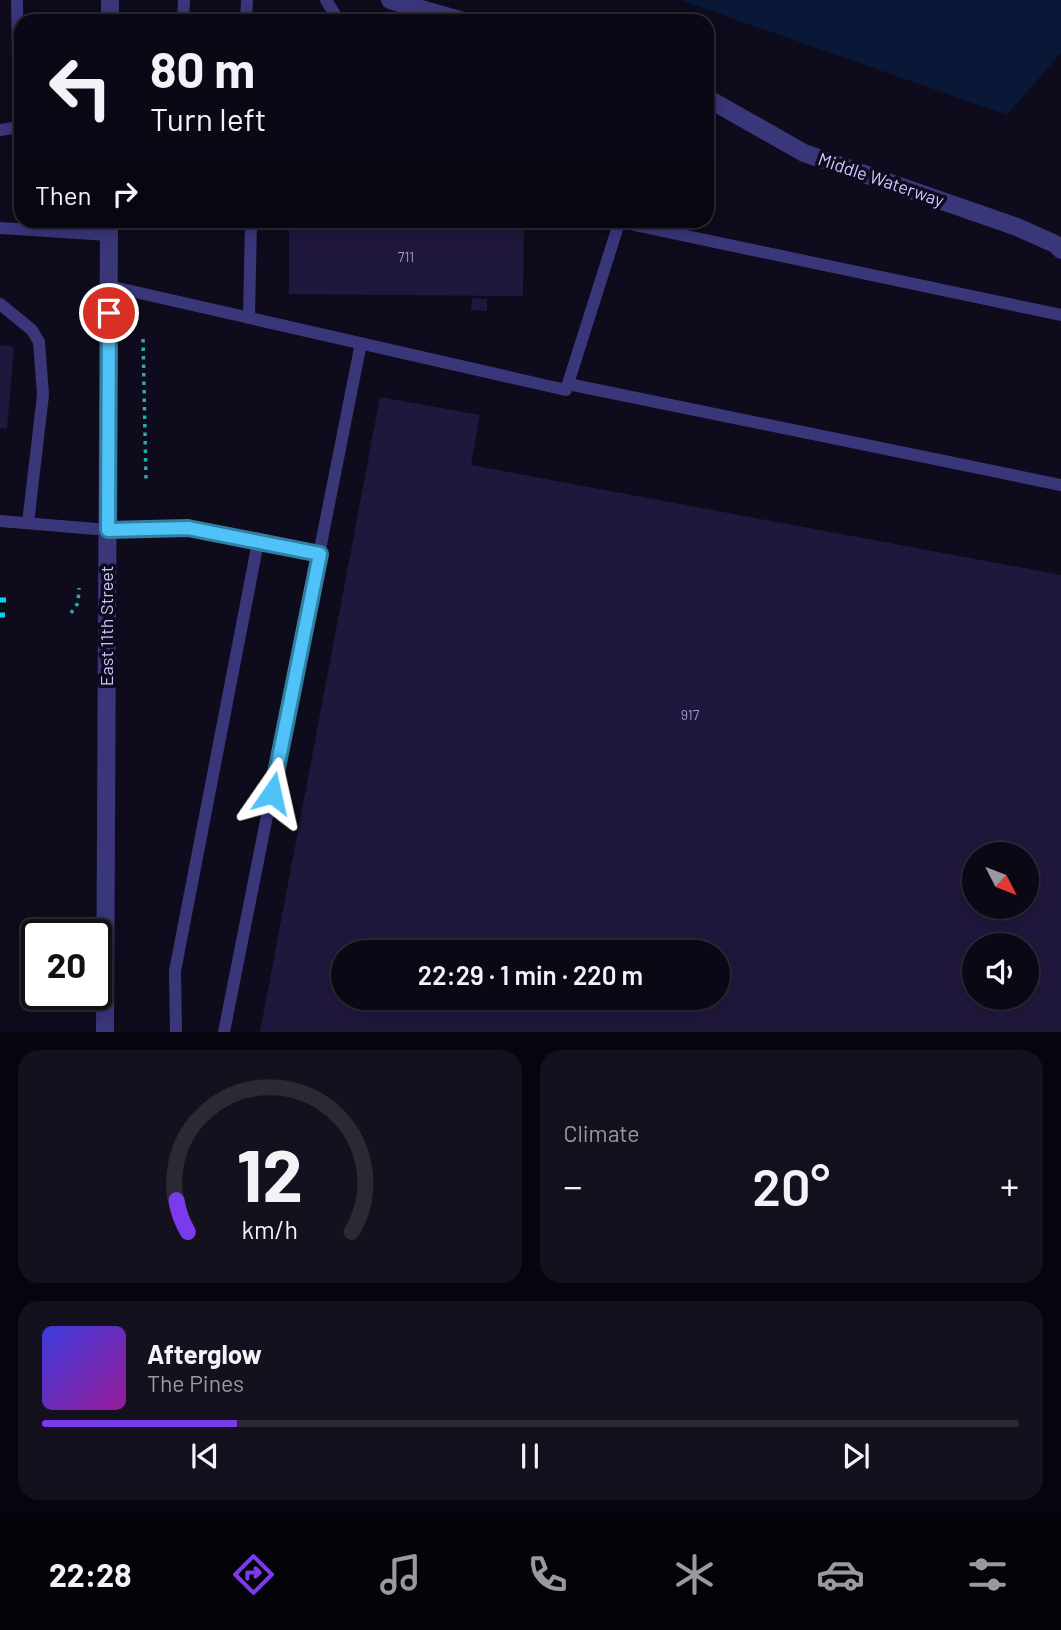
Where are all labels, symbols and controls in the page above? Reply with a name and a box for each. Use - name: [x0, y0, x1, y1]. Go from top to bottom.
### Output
- text: 80 m: [150, 39, 255, 98]
- icon: left: [35, 42, 126, 133]
- text: Turn left: [150, 99, 267, 137]
- street label: Middle Waterway: [816, 147, 947, 211]
- icon: right: [106, 175, 144, 213]
- text: Then: [35, 179, 92, 210]
- house number: 711: [398, 248, 414, 265]
- pin: [79, 283, 139, 343]
- icon: arrive: [90, 294, 128, 332]
- street label: East 11th Street: [95, 566, 117, 686]
- house number: 917: [681, 706, 700, 723]
- position arrow: [235, 756, 309, 830]
- north arrow: [962, 842, 1040, 919]
- map controls: [962, 842, 1039, 1010]
- speed limit sign: 20: [21, 919, 112, 1010]
- button: sound: [962, 933, 1039, 1010]
- text: 22:29 · 1 min · 220 m: [418, 959, 643, 990]
- text: Climate: [564, 1119, 640, 1147]
- text: 12: [236, 1130, 303, 1218]
- text: 20°: [752, 1154, 830, 1216]
- text: −: [564, 1162, 583, 1208]
- text: +: [1000, 1162, 1019, 1208]
- text: km/h: [241, 1214, 298, 1244]
- text: Afterglow: [147, 1338, 262, 1369]
- text: The Pines: [147, 1369, 244, 1397]
- icon: previous: [186, 1437, 224, 1475]
- icon: pause: [511, 1437, 549, 1475]
- icon: next: [837, 1437, 875, 1475]
- icon: directions: [229, 1550, 278, 1599]
- icon: music: [376, 1550, 425, 1599]
- icon: phone: [523, 1550, 572, 1599]
- icon: climate: [670, 1550, 719, 1599]
- icon: car: [816, 1550, 865, 1599]
- icon: filters: [963, 1550, 1012, 1599]
- text: 22:28: [49, 1555, 132, 1593]

